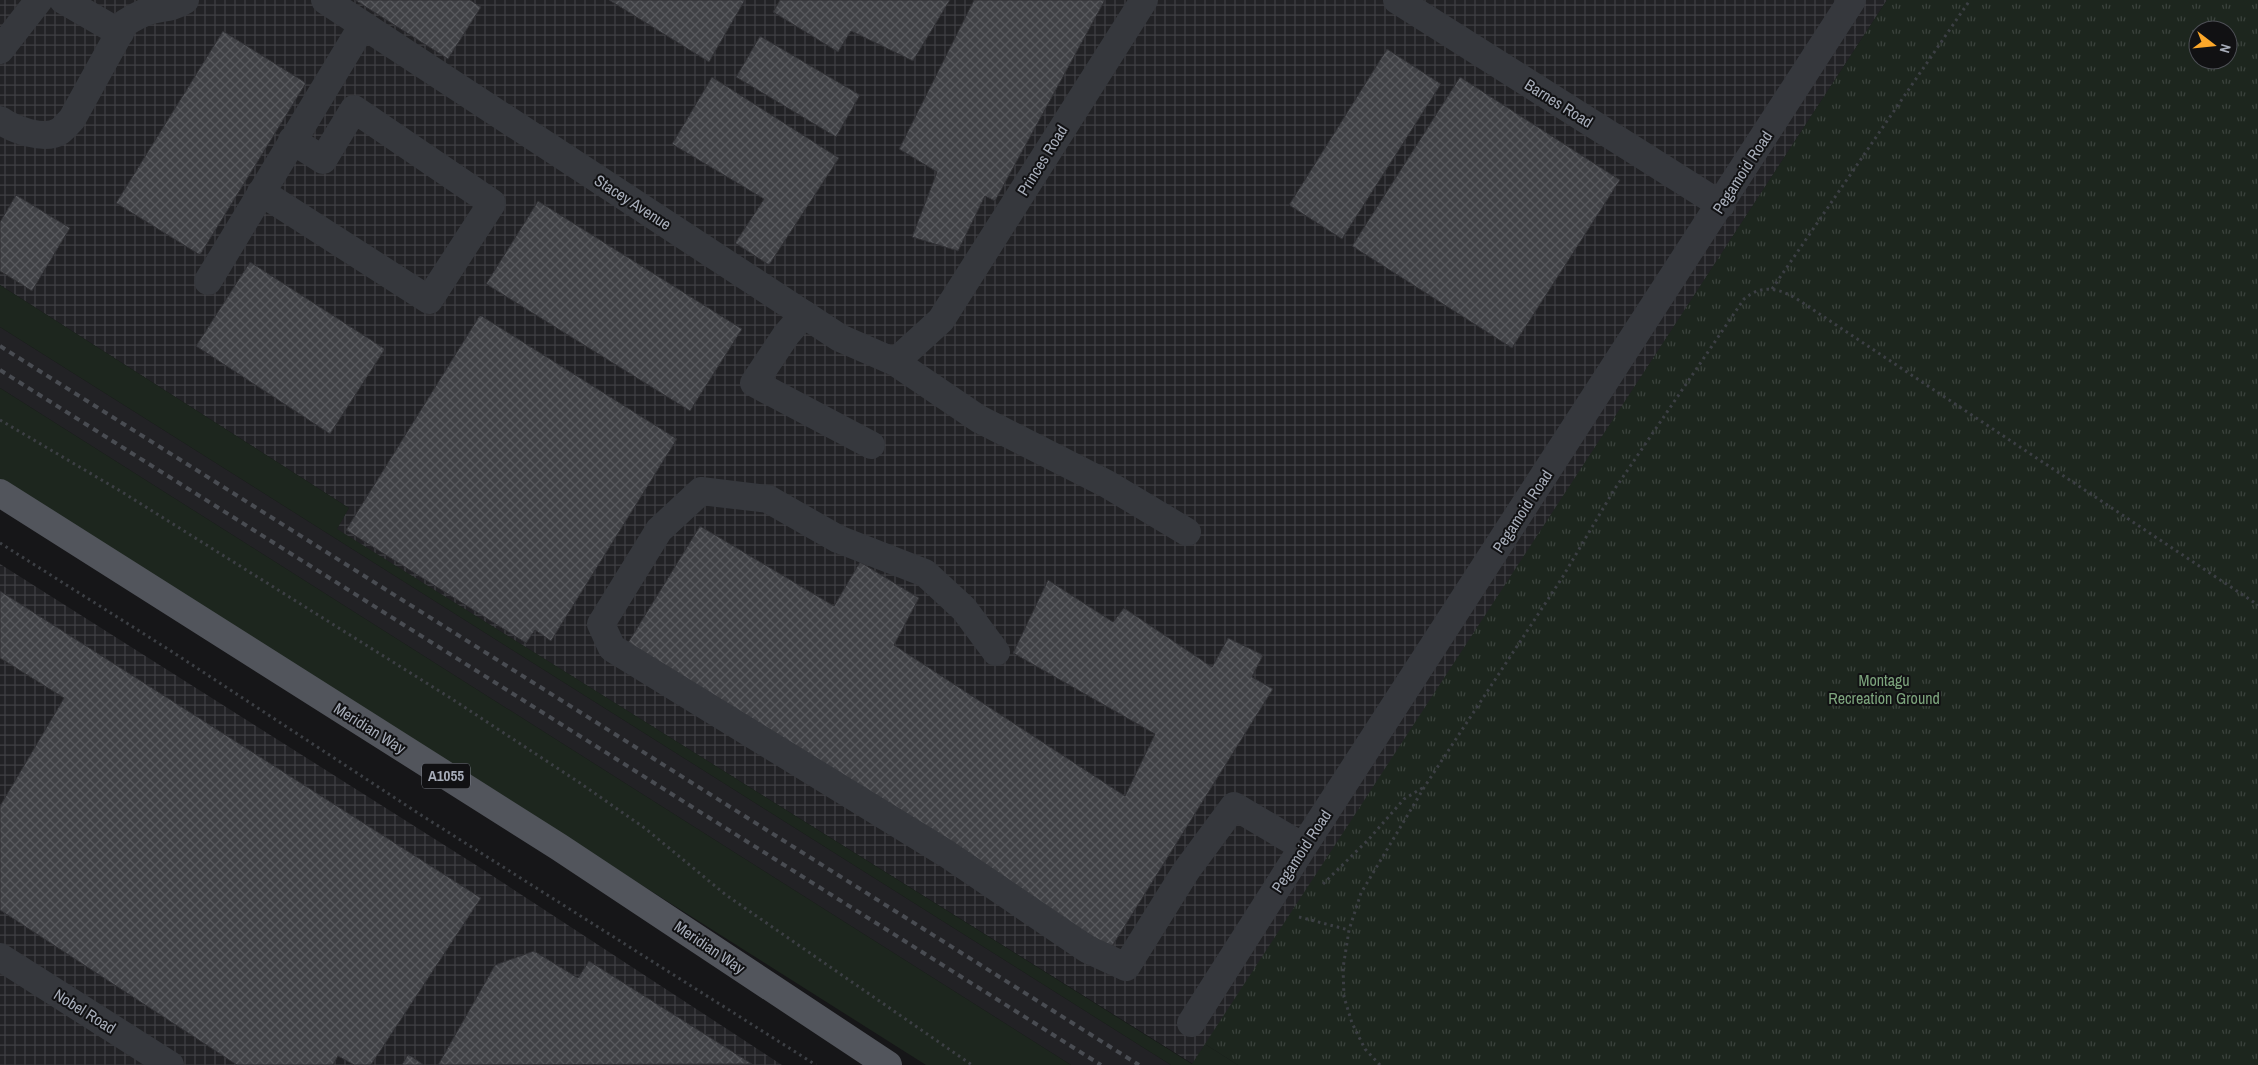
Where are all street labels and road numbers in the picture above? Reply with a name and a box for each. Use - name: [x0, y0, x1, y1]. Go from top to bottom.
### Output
- street label: Barnes Road: [1521, 73, 1597, 133]
- street label: Princes Road: [1012, 120, 1072, 200]
- street label: Pegamoid Road: [1707, 126, 1777, 218]
- street label: Stacey Avenue: [590, 169, 676, 235]
- street label: Pegamoid Road: [1487, 465, 1557, 557]
- street label: Meridian Way: [330, 697, 411, 759]
- road number: A1055: [422, 764, 470, 788]
- street label: Pegamoid Road: [1266, 805, 1336, 897]
- street label: Meridian Way: [670, 915, 750, 979]
- street label: Nobel Road: [50, 983, 120, 1039]

